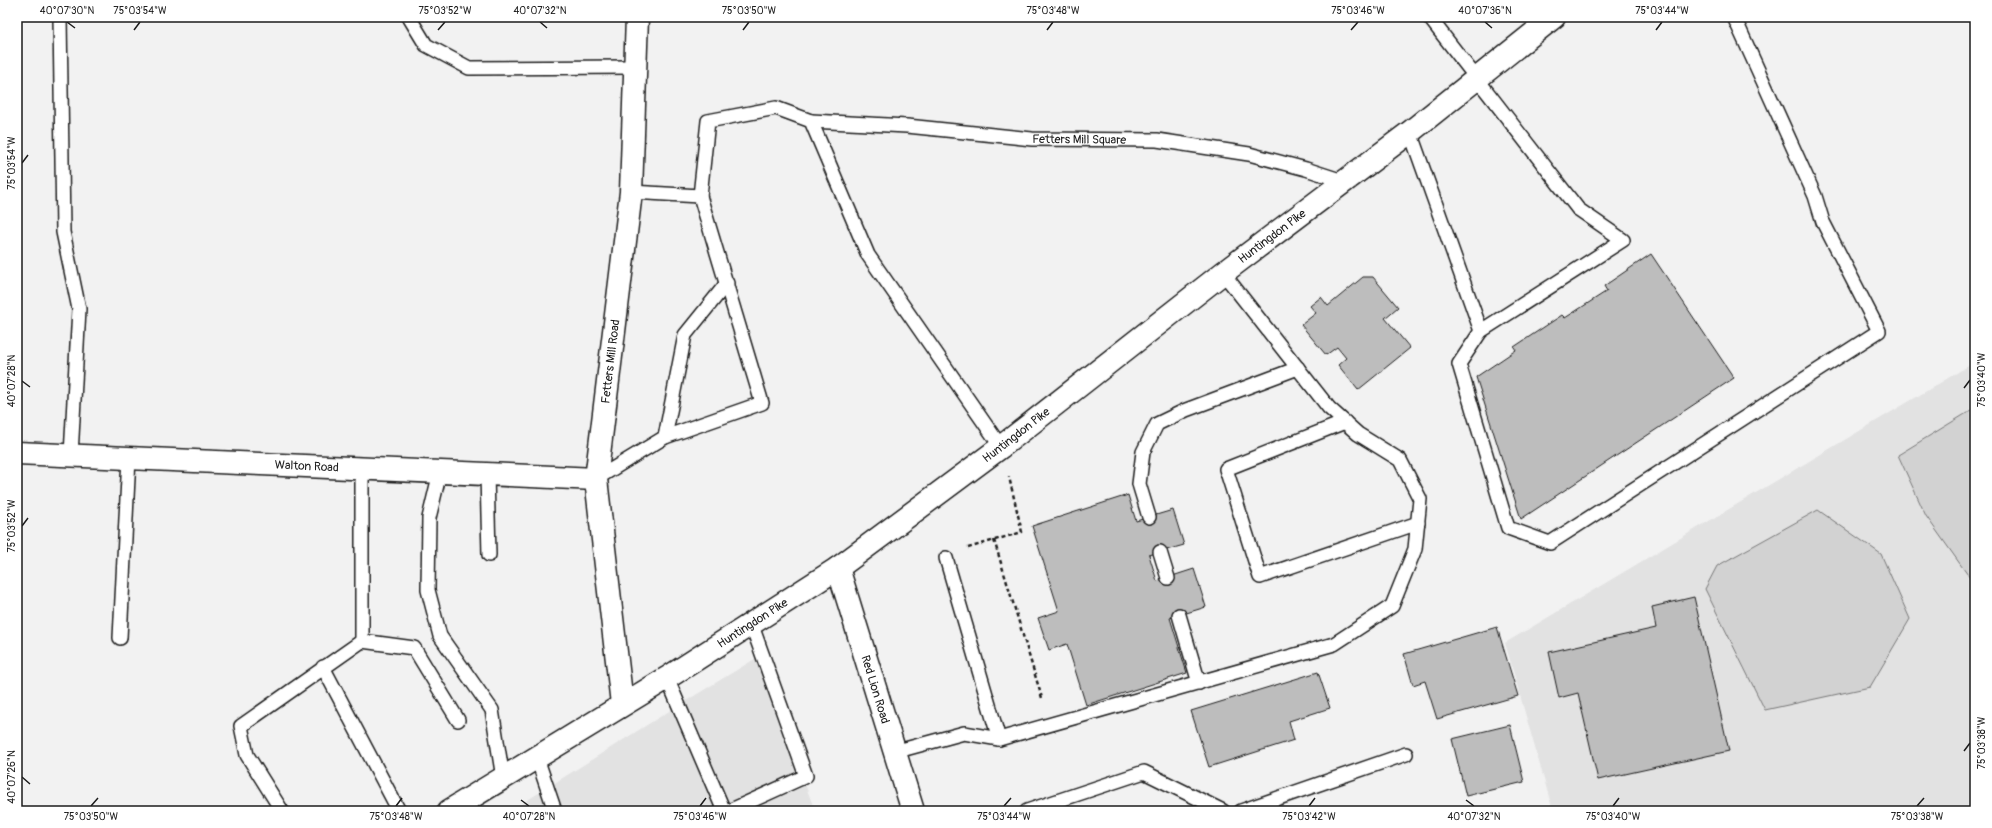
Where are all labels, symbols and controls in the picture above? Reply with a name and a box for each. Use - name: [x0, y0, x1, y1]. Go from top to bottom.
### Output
- text: 40°07'30"N: [40, 5, 94, 17]
- text: 75°03'54"W: [113, 5, 167, 17]
- text: 75°03'52"W: [418, 5, 472, 17]
- text: 40°07'32"N: [513, 5, 567, 17]
- text: 75°03'50"W: [722, 5, 777, 17]
- text: 75°03'48"W: [1027, 5, 1080, 17]
- text: 75°03'46"W: [1331, 5, 1385, 17]
- text: 40°07'36"N: [1458, 5, 1512, 17]
- text: 75°03'44"W: [1635, 5, 1689, 17]
- street label: Fetters Mill Square: [1032, 132, 1126, 147]
- text: 75°03'54"W: [6, 136, 18, 190]
- street label: Huntingdon Pike: [1235, 206, 1309, 267]
- street label: Fetters Mill Road: [598, 318, 623, 404]
- text: 75°03'40"W: [1976, 352, 1988, 407]
- text: 40°07'28"N: [6, 354, 18, 407]
- street label: Huntingdon Pike: [979, 404, 1053, 466]
- street label: Walton Road: [274, 457, 339, 475]
- text: 75°03'52"W: [6, 499, 18, 553]
- street label: Huntingdon Pike: [714, 595, 791, 651]
- street label: Red Lion Road: [858, 653, 893, 726]
- text: 75°03'38"W: [1976, 716, 1988, 769]
- text: 40°07'26"N: [6, 750, 18, 804]
- text: 75°03'50"W: [64, 811, 119, 823]
- text: 75°03'48"W: [370, 811, 423, 823]
- text: 40°07'28"N: [503, 811, 556, 823]
- text: 75°03'46"W: [673, 811, 727, 823]
- text: 75°03'44"W: [977, 811, 1031, 823]
- text: 75°03'42"W: [1282, 811, 1336, 823]
- text: 40°07'32"N: [1447, 811, 1501, 823]
- text: 75°03'40"W: [1586, 811, 1641, 823]
- text: 75°03'38"W: [1891, 811, 1944, 823]

